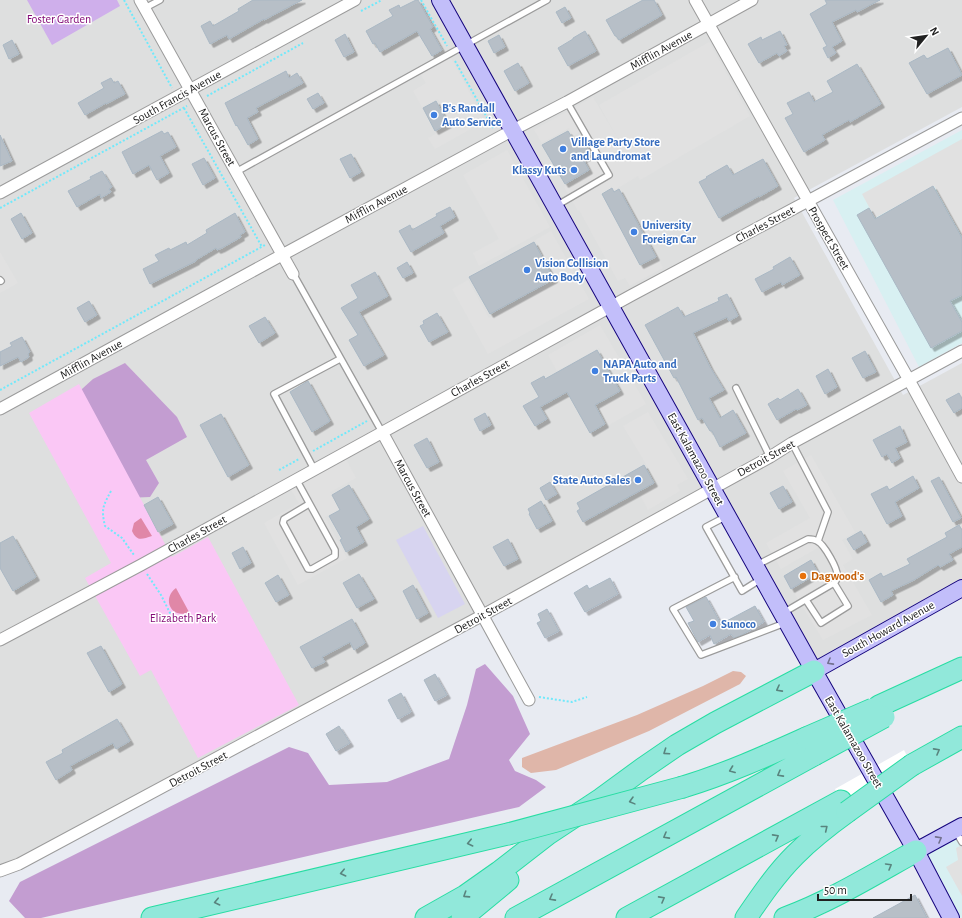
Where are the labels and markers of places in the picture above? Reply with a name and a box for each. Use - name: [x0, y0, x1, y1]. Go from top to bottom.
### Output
- place label: B's Randall Auto Service: [442, 102, 502, 128]
- marker: B's Randall Auto Service: [429, 110, 439, 120]
- place label: Village Party Store and Laundromat: [571, 136, 660, 162]
- marker: Village Party Store and Laundromat: [558, 144, 568, 154]
- place label: Klassy Kuts: [512, 164, 566, 177]
- marker: Klassy Kuts: [569, 165, 579, 175]
- place label: University Foreign Car: [642, 219, 697, 245]
- marker: University Foreign Car: [629, 227, 639, 237]
- place label: Vision Collision Auto Body: [535, 257, 608, 284]
- marker: Vision Collision Auto Body: [522, 265, 532, 275]
- place label: NAPA Auto and Truck Parts: [603, 358, 678, 384]
- marker: NAPA Auto and Truck Parts: [590, 366, 600, 376]
- place label: State Auto Sales: [553, 474, 630, 486]
- marker: State Auto Sales: [633, 475, 643, 485]
- place label: Dagwood's: [811, 570, 864, 582]
- marker: Dagwood's: [798, 571, 808, 581]
- place label: Sunoco: [721, 618, 756, 630]
- marker: Sunoco: [708, 619, 718, 629]

